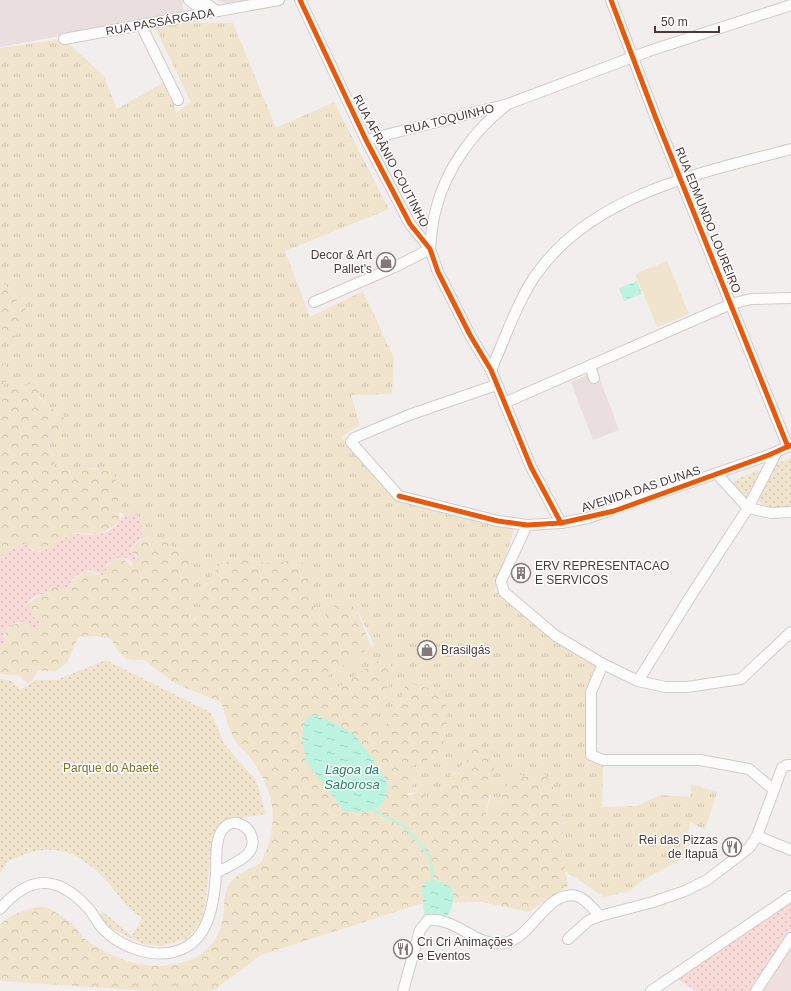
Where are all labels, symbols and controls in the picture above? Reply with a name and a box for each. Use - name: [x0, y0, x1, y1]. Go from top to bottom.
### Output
- street label: RUA PASSÁRGADA: [105, 5, 215, 38]
- scale bar: [655, 8, 719, 34]
- text: 50 m: [661, 15, 688, 29]
- street label: RUA AFRÂNIO COUTINHO: [350, 92, 433, 230]
- street label: RUA TOQUINHO: [403, 101, 495, 137]
- street label: RUA EDMUNDO LOUREIRO: [672, 145, 744, 295]
- place label: Decor & Art Pallet's: [311, 248, 373, 276]
- shop icon: Decor & Art Pallet's: [375, 251, 397, 273]
- street label: AVENIDA DAS DUNAS: [580, 463, 702, 515]
- place label: ERV REPRESENTACAO E SERVICOS: [535, 559, 669, 587]
- building icon: ERV REPRESENTACAO E SERVICOS: [510, 562, 532, 584]
- shop icon: Brasilgás: [416, 639, 438, 661]
- place label: Brasilgás: [441, 643, 490, 657]
- park label: Parque do Abaeté: [63, 761, 159, 775]
- water label: Lagoa da Saborosa: [324, 762, 380, 792]
- place label: Rei das Pizzas de Itapuã: [639, 833, 718, 861]
- restaurant icon: Rei das Pizzas de Itapuã: [721, 836, 743, 858]
- place label: Cri Cri Animações e Eventos: [417, 935, 513, 963]
- restaurant icon: Cri Cri Animações e Eventos: [392, 938, 414, 960]

